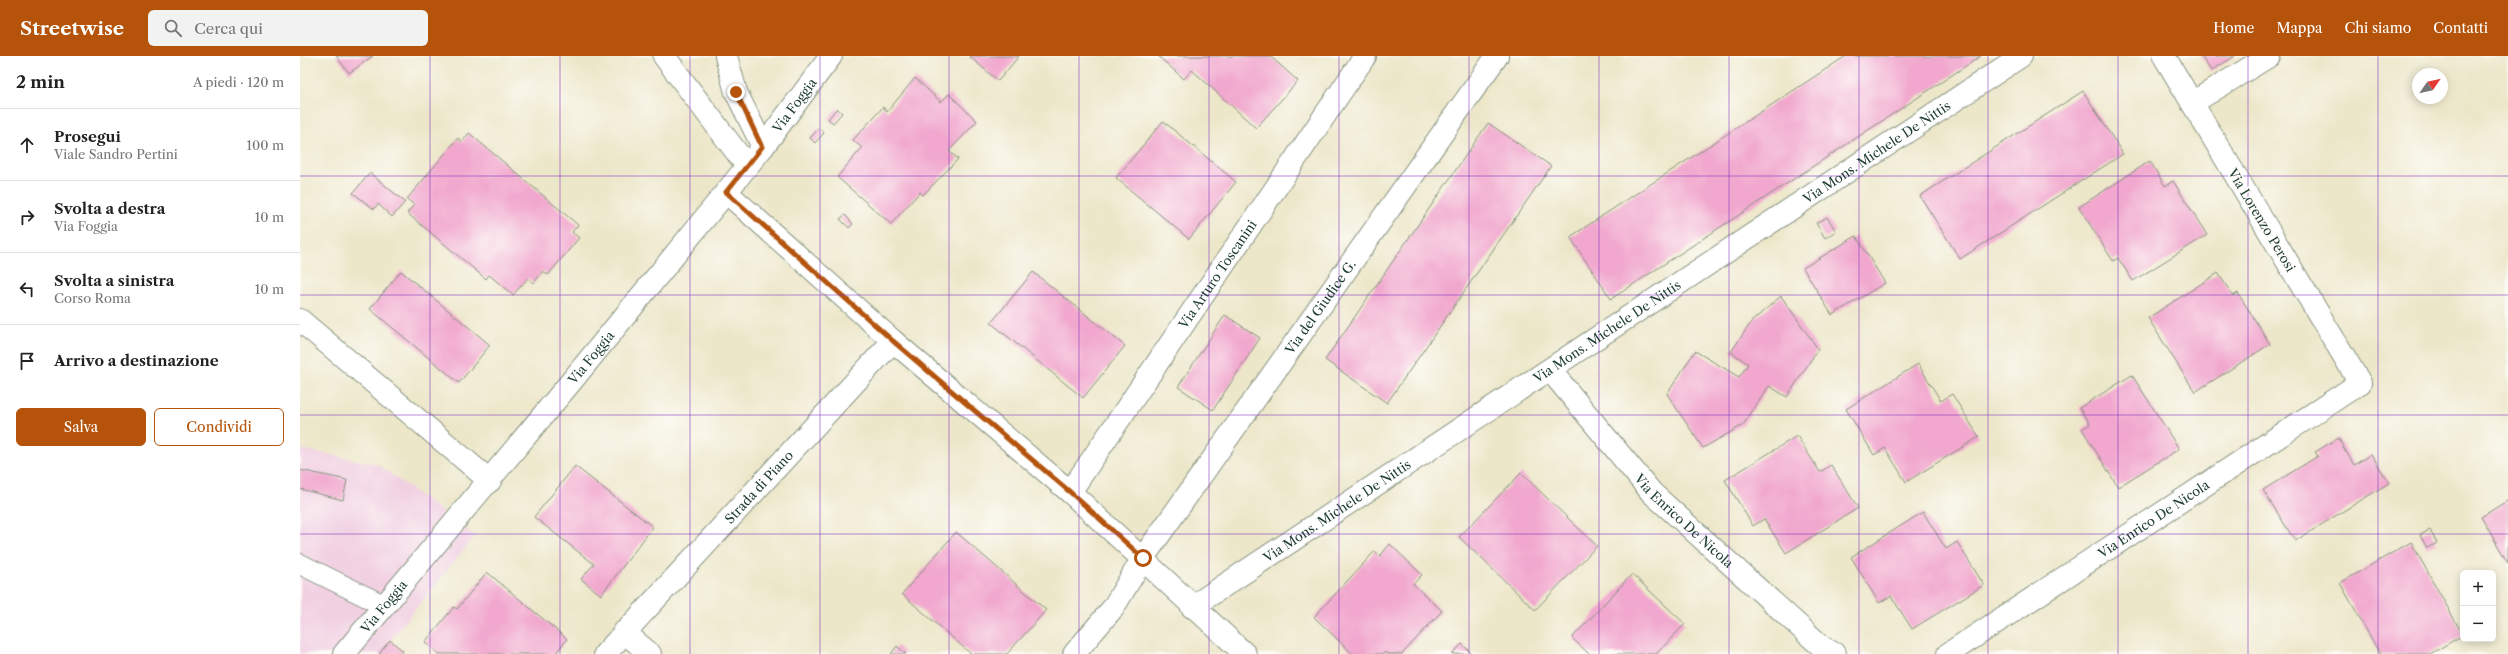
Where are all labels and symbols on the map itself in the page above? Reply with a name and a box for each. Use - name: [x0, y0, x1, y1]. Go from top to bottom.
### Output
- north arrow: [2412, 68, 2448, 104]
- street label: Via Foggia: [768, 75, 820, 136]
- route end: [727, 83, 745, 101]
- street label: Via Mons. Michele De Nittis: [1799, 97, 1954, 207]
- street label: Via Lorenzo Perosi: [2224, 165, 2299, 274]
- street label: Via Arturo Toscanini: [1175, 217, 1260, 332]
- street label: Via del Giudice G.: [1281, 257, 1359, 358]
- street label: Via Mons. Michele De Nittis: [1529, 276, 1684, 387]
- street label: Via Foggia: [564, 327, 617, 388]
- street label: Strada di Piano: [721, 447, 796, 527]
- street label: Via Mons. Michele De Nittis: [1259, 456, 1414, 566]
- street label: Via Enrico De Nicola: [1631, 470, 1737, 571]
- street label: Via Enrico De Nicola: [2094, 476, 2212, 562]
- route start: [1134, 549, 1152, 567]
- street label: Via Foggia: [356, 577, 410, 637]

